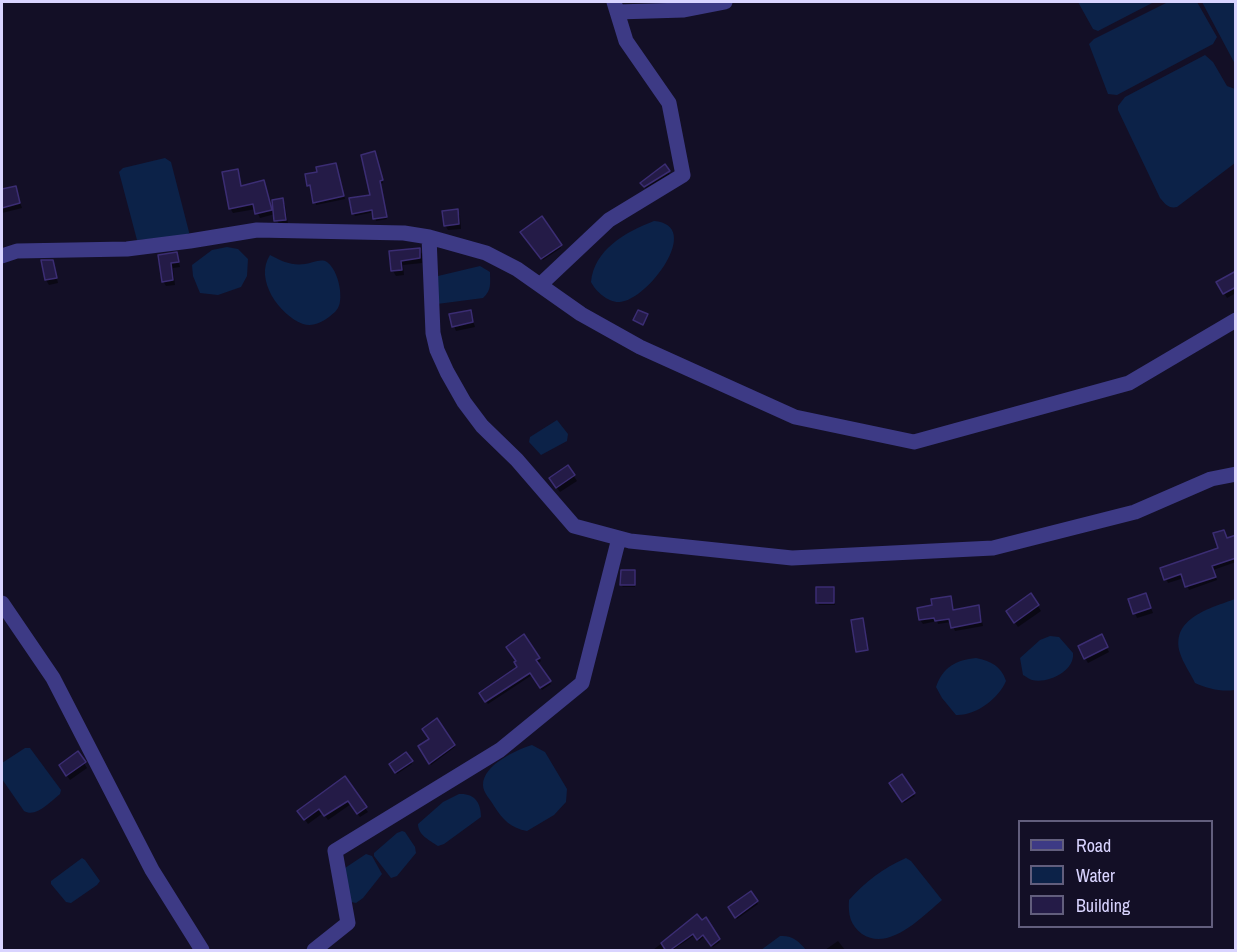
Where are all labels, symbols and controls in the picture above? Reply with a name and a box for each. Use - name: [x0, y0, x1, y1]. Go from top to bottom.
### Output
- legend: [1018, 820, 1213, 928]
- text: Road: [1076, 833, 1111, 858]
- text: Water: [1076, 863, 1115, 888]
- text: Building: [1076, 893, 1130, 918]

